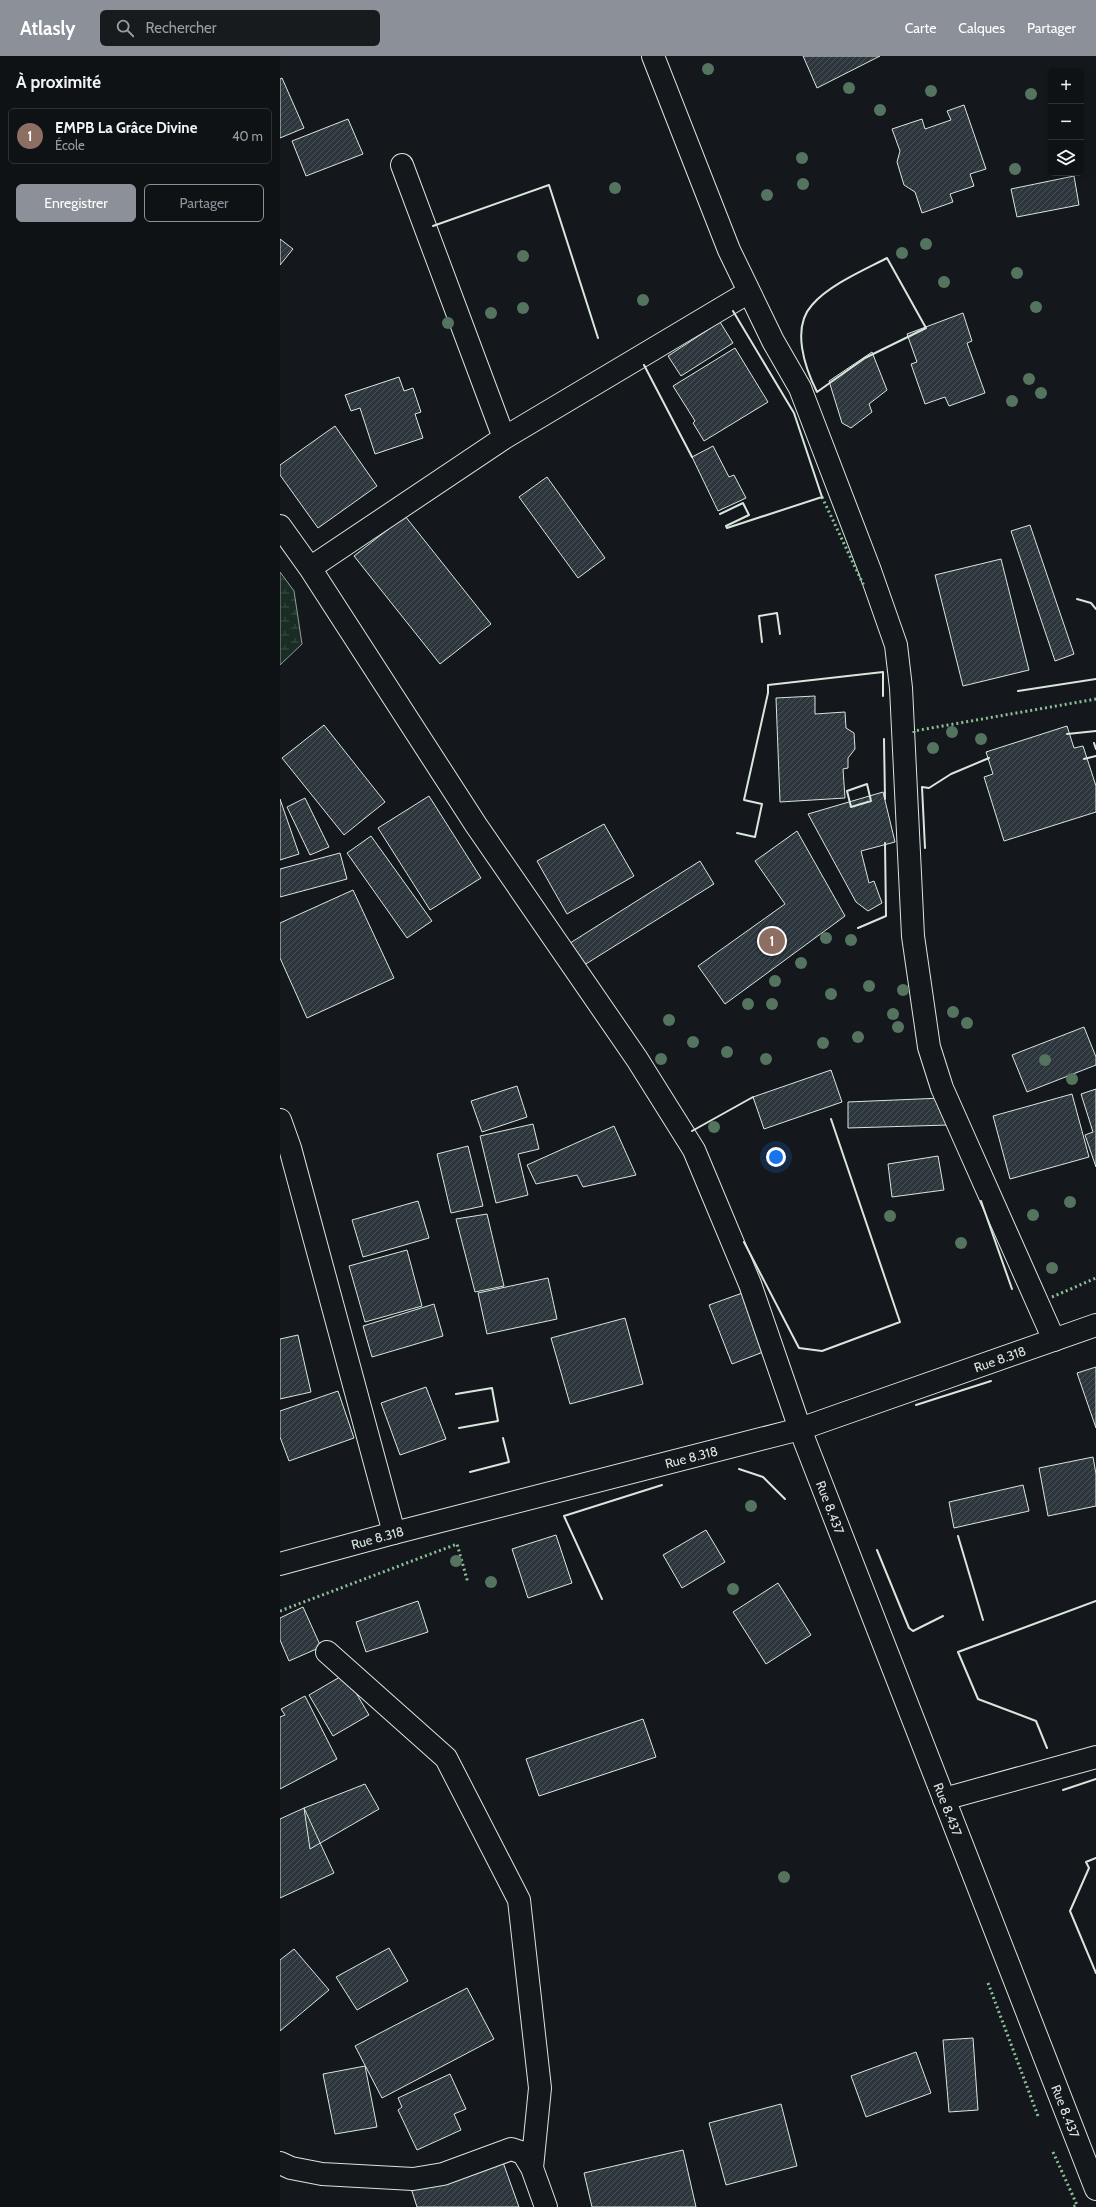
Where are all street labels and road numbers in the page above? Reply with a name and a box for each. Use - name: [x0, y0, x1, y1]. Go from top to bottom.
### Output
- street label: Rue 8.318: [972, 1342, 1028, 1375]
- street label: Rue 8.318: [663, 1442, 719, 1471]
- street label: Rue 8.437: [813, 1478, 848, 1537]
- street label: Rue 8.318: [349, 1523, 406, 1552]
- street label: Rue 8.437: [930, 1780, 966, 1839]
- street label: Rue 8.437: [1048, 2082, 1083, 2140]

